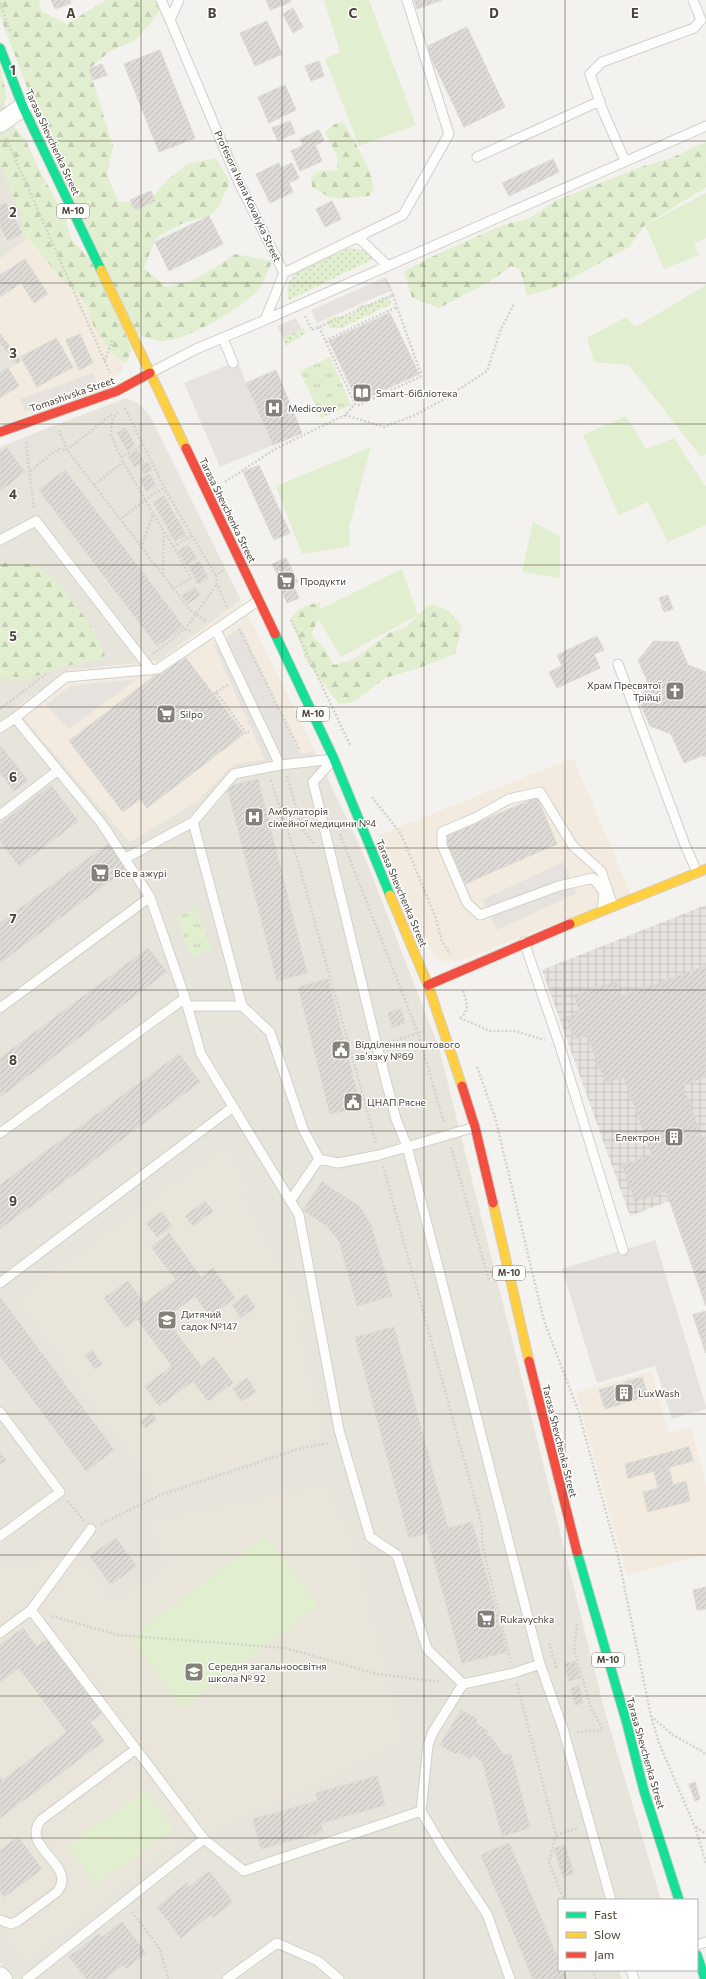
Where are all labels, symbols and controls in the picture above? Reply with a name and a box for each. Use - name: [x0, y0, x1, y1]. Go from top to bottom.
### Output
- text: A: [66, 5, 76, 21]
- text: B: [208, 5, 217, 21]
- text: C: [349, 5, 358, 21]
- text: D: [489, 5, 499, 21]
- text: E: [631, 5, 639, 21]
- text: 1: [10, 62, 16, 78]
- street label: Tarasa Shevchenka Street: [23, 87, 83, 197]
- street label: Profesora Ivana Kovalyka Street: [212, 128, 284, 264]
- text: 2: [9, 204, 17, 220]
- road number: М-10: [57, 204, 89, 218]
- text: 3: [9, 345, 17, 361]
- street label: Tomashivska Street: [28, 374, 116, 414]
- library icon: Smart-бібліотека: [351, 382, 373, 404]
- place label: Smart-бібліотека: [376, 387, 457, 399]
- hospital icon: Medicover: [263, 397, 285, 419]
- place label: Medicover: [288, 402, 336, 414]
- street label: Tarasa Shevchenka Street: [197, 455, 259, 565]
- text: 4: [9, 486, 17, 502]
- supermarket icon: Продукти: [275, 570, 297, 592]
- place label: Продукти: [300, 575, 346, 587]
- text: 5: [9, 628, 17, 644]
- place label: Храм Пресвятої Трійці: [587, 679, 661, 703]
- church icon: Храм Пресвятої Трійці: [664, 680, 686, 702]
- supermarket icon: Silpo: [155, 703, 177, 725]
- road number: М-10: [297, 707, 329, 721]
- place label: Silpo: [180, 708, 203, 720]
- text: 6: [9, 769, 17, 785]
- place label: Амбулаторія сімейної медицини №4: [268, 805, 376, 829]
- hospital icon: Амбулаторія сімейної медицини №4: [243, 806, 265, 828]
- street label: Tarasa Shevchenka Street: [374, 837, 430, 949]
- supermarket icon: Все в ажурі: [89, 862, 111, 884]
- place label: Все в ажурі: [114, 867, 167, 879]
- text: 7: [9, 910, 17, 926]
- place label: Відділення поштового зв’язку №69: [355, 1038, 460, 1062]
- public building icon: Відділення поштового зв’язку №69: [330, 1039, 352, 1061]
- text: 8: [9, 1052, 17, 1068]
- public building icon: ЦНАП Рясне: [342, 1091, 364, 1113]
- place label: ЦНАП Рясне: [367, 1096, 426, 1108]
- building icon: Електрон: [663, 1126, 685, 1148]
- place label: Електрон: [615, 1131, 660, 1143]
- text: 9: [9, 1193, 17, 1209]
- road number: М-10: [493, 1266, 525, 1280]
- place label: Дитячий садок №147: [181, 1308, 237, 1332]
- school or university icon: Дитячий садок №147: [156, 1309, 178, 1331]
- building icon: LuxWash: [613, 1382, 635, 1404]
- street label: Tarasa Shevchenka Street: [540, 1383, 580, 1499]
- place label: LuxWash: [638, 1387, 680, 1399]
- supermarket icon: Rukavychka: [475, 1608, 497, 1630]
- place label: Rukavychka: [500, 1613, 554, 1625]
- road number: М-10: [592, 1653, 624, 1667]
- place label: Середня загальноосвітня школа № 92: [208, 1660, 327, 1684]
- school or university icon: Середня загальноосвітня школа № 92: [183, 1661, 205, 1683]
- street label: Tarasa Shevchenka Street: [624, 1696, 668, 1810]
- legend: [558, 1899, 698, 1971]
- text: Fast: [594, 1907, 617, 1921]
- text: Slow: [594, 1927, 621, 1941]
- text: Jam: [594, 1947, 614, 1962]

